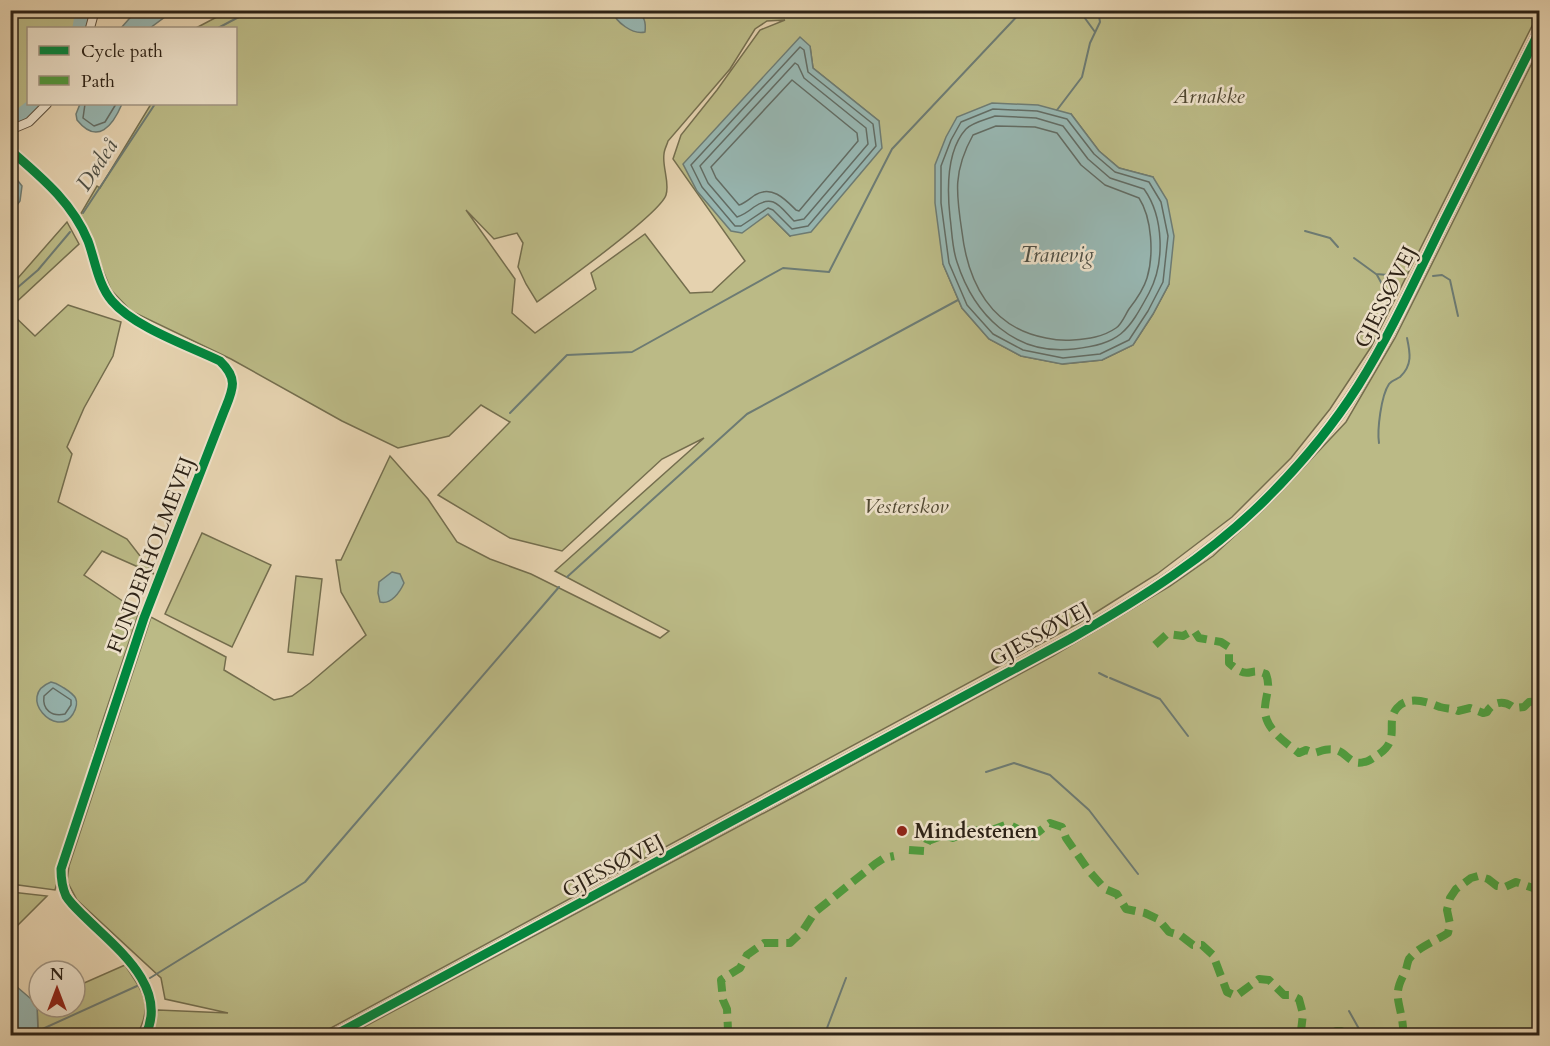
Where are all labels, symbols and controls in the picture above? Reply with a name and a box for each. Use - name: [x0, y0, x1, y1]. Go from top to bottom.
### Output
- legend: [27, 27, 237, 105]
- text: Cycle path: [81, 39, 163, 64]
- text: Path: [81, 69, 115, 94]
- park label: Arnakke: [1172, 82, 1246, 111]
- water label: Dødeå: [69, 133, 125, 197]
- water label: Tranevig: [1020, 240, 1094, 270]
- street label: GJESSØVEJ: [1348, 241, 1424, 353]
- street label: FUNDERHOLMEVEJ: [100, 453, 202, 657]
- park label: Vesterskov: [863, 492, 949, 521]
- street label: GJESSØVEJ: [984, 594, 1096, 674]
- place label: Mindestenen: [914, 817, 1038, 846]
- marker: Mindestenen: [895, 824, 909, 838]
- street label: GJESSØVEJ: [557, 827, 669, 905]
- north arrow: [27, 959, 87, 1019]
- text: N: [50, 964, 64, 986]

